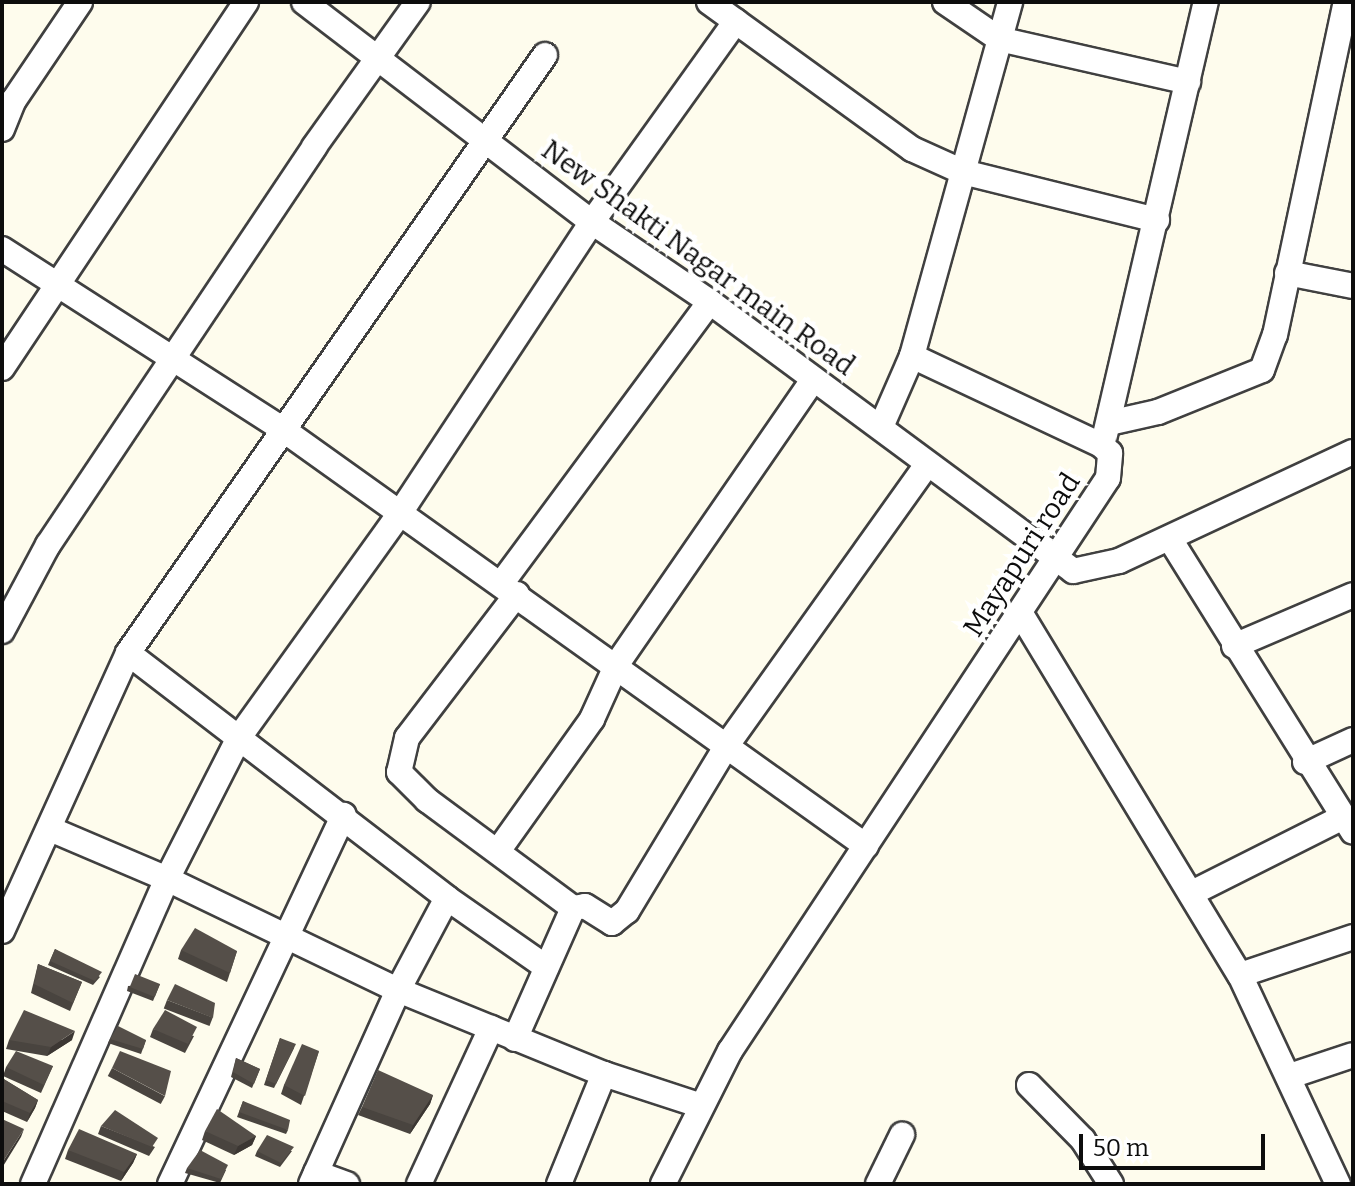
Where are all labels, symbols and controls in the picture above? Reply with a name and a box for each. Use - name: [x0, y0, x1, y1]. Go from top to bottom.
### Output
- street label: New Shakti Nagar main Road: [535, 133, 861, 383]
- street label: Mayapuri road: [957, 467, 1087, 643]
- scale bar: [1083, 1118, 1269, 1168]
- text: 50 m: [1093, 1134, 1149, 1162]

